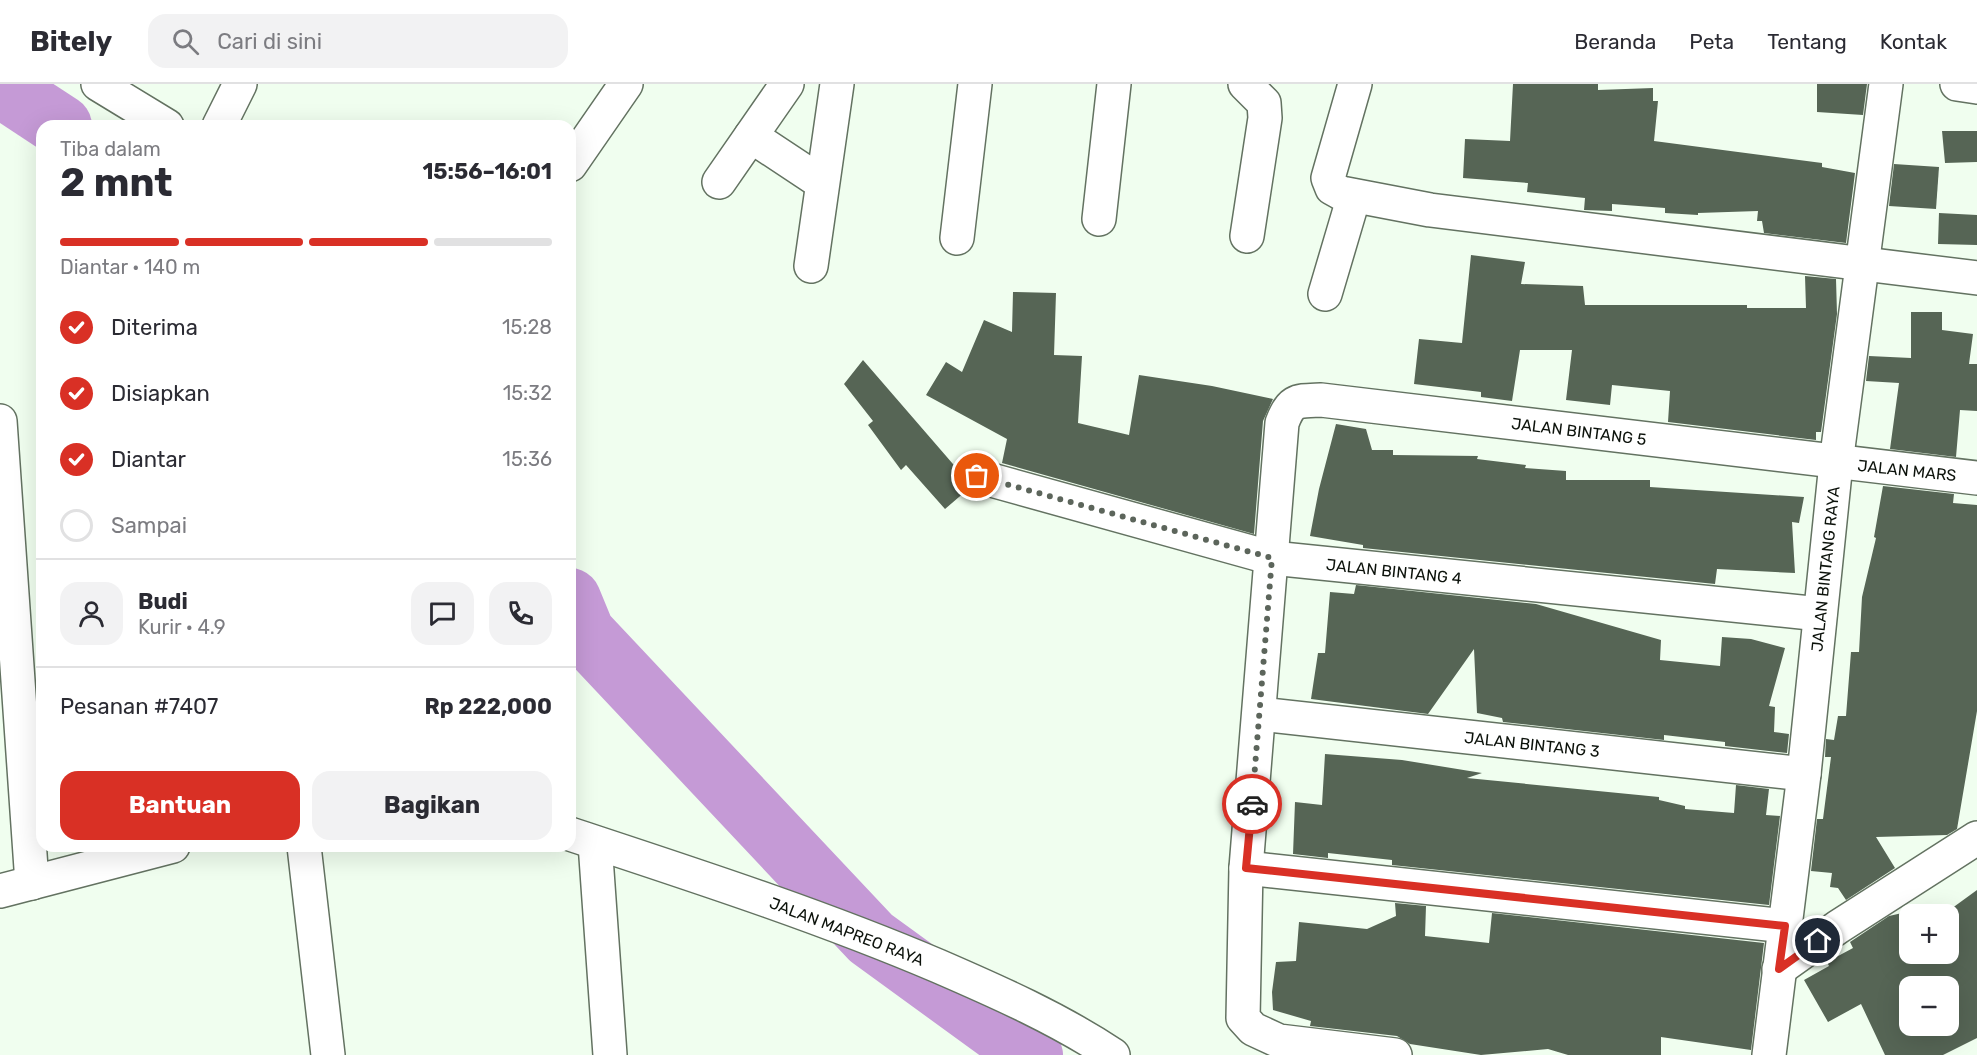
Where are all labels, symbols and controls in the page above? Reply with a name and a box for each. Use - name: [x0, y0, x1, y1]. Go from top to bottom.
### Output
- search box: [148, 14, 568, 68]
- text: Bitely: [30, 25, 112, 58]
- icon: search: [169, 25, 202, 58]
- text: Cari di sini: [217, 28, 322, 55]
- text: Beranda: [1574, 29, 1656, 54]
- text: Peta: [1689, 29, 1734, 54]
- text: Tentang: [1767, 29, 1847, 54]
- text: Kontak: [1880, 29, 1947, 54]
- text: Tiba dalam: [60, 137, 161, 161]
- text: 15:56–16:01: [422, 158, 552, 185]
- text: 2 mnt: [60, 160, 172, 206]
- text: Diantar · 140 m: [60, 255, 200, 279]
- icon: check: [60, 311, 93, 344]
- text: Diterima: [111, 314, 198, 341]
- text: 15:28: [502, 315, 552, 339]
- icon: check: [60, 377, 93, 410]
- text: Disiapkan: [111, 380, 210, 407]
- text: 15:32: [503, 381, 552, 405]
- street label: JALAN BINTANG 5: [1510, 414, 1648, 449]
- icon: check: [60, 443, 93, 476]
- text: Diantar: [111, 446, 186, 473]
- text: 15:36: [502, 447, 552, 471]
- pin: [951, 450, 1002, 501]
- street label: JALAN MARS: [1857, 456, 1957, 485]
- icon: bag: [960, 459, 993, 492]
- street label: JALAN BINTANG RAYA: [1807, 485, 1844, 653]
- text: Sampai: [111, 512, 187, 539]
- street label: JALAN BINTANG 4: [1325, 555, 1463, 588]
- button: person: [60, 582, 123, 645]
- button: chat: [411, 582, 474, 645]
- button: phone: [489, 582, 552, 645]
- text: Budi: [138, 588, 188, 615]
- text: Kurir · 4.9: [138, 615, 226, 639]
- text: Pesanan #7407: [60, 693, 218, 720]
- text: Rp 222,000: [424, 693, 552, 720]
- street label: JALAN BINTANG 3: [1463, 728, 1601, 761]
- button: Bantuan: [60, 771, 300, 840]
- button: Bagikan: [312, 771, 552, 840]
- courier: [1222, 774, 1282, 834]
- icon: car: [1236, 788, 1269, 821]
- street label: JALAN MAPREO RAYA: [767, 893, 927, 970]
- map controls: [1899, 904, 1959, 1036]
- button: +: [1899, 904, 1959, 964]
- pin: [1792, 915, 1843, 966]
- icon: home: [1801, 924, 1834, 957]
- button: −: [1899, 976, 1959, 1036]

